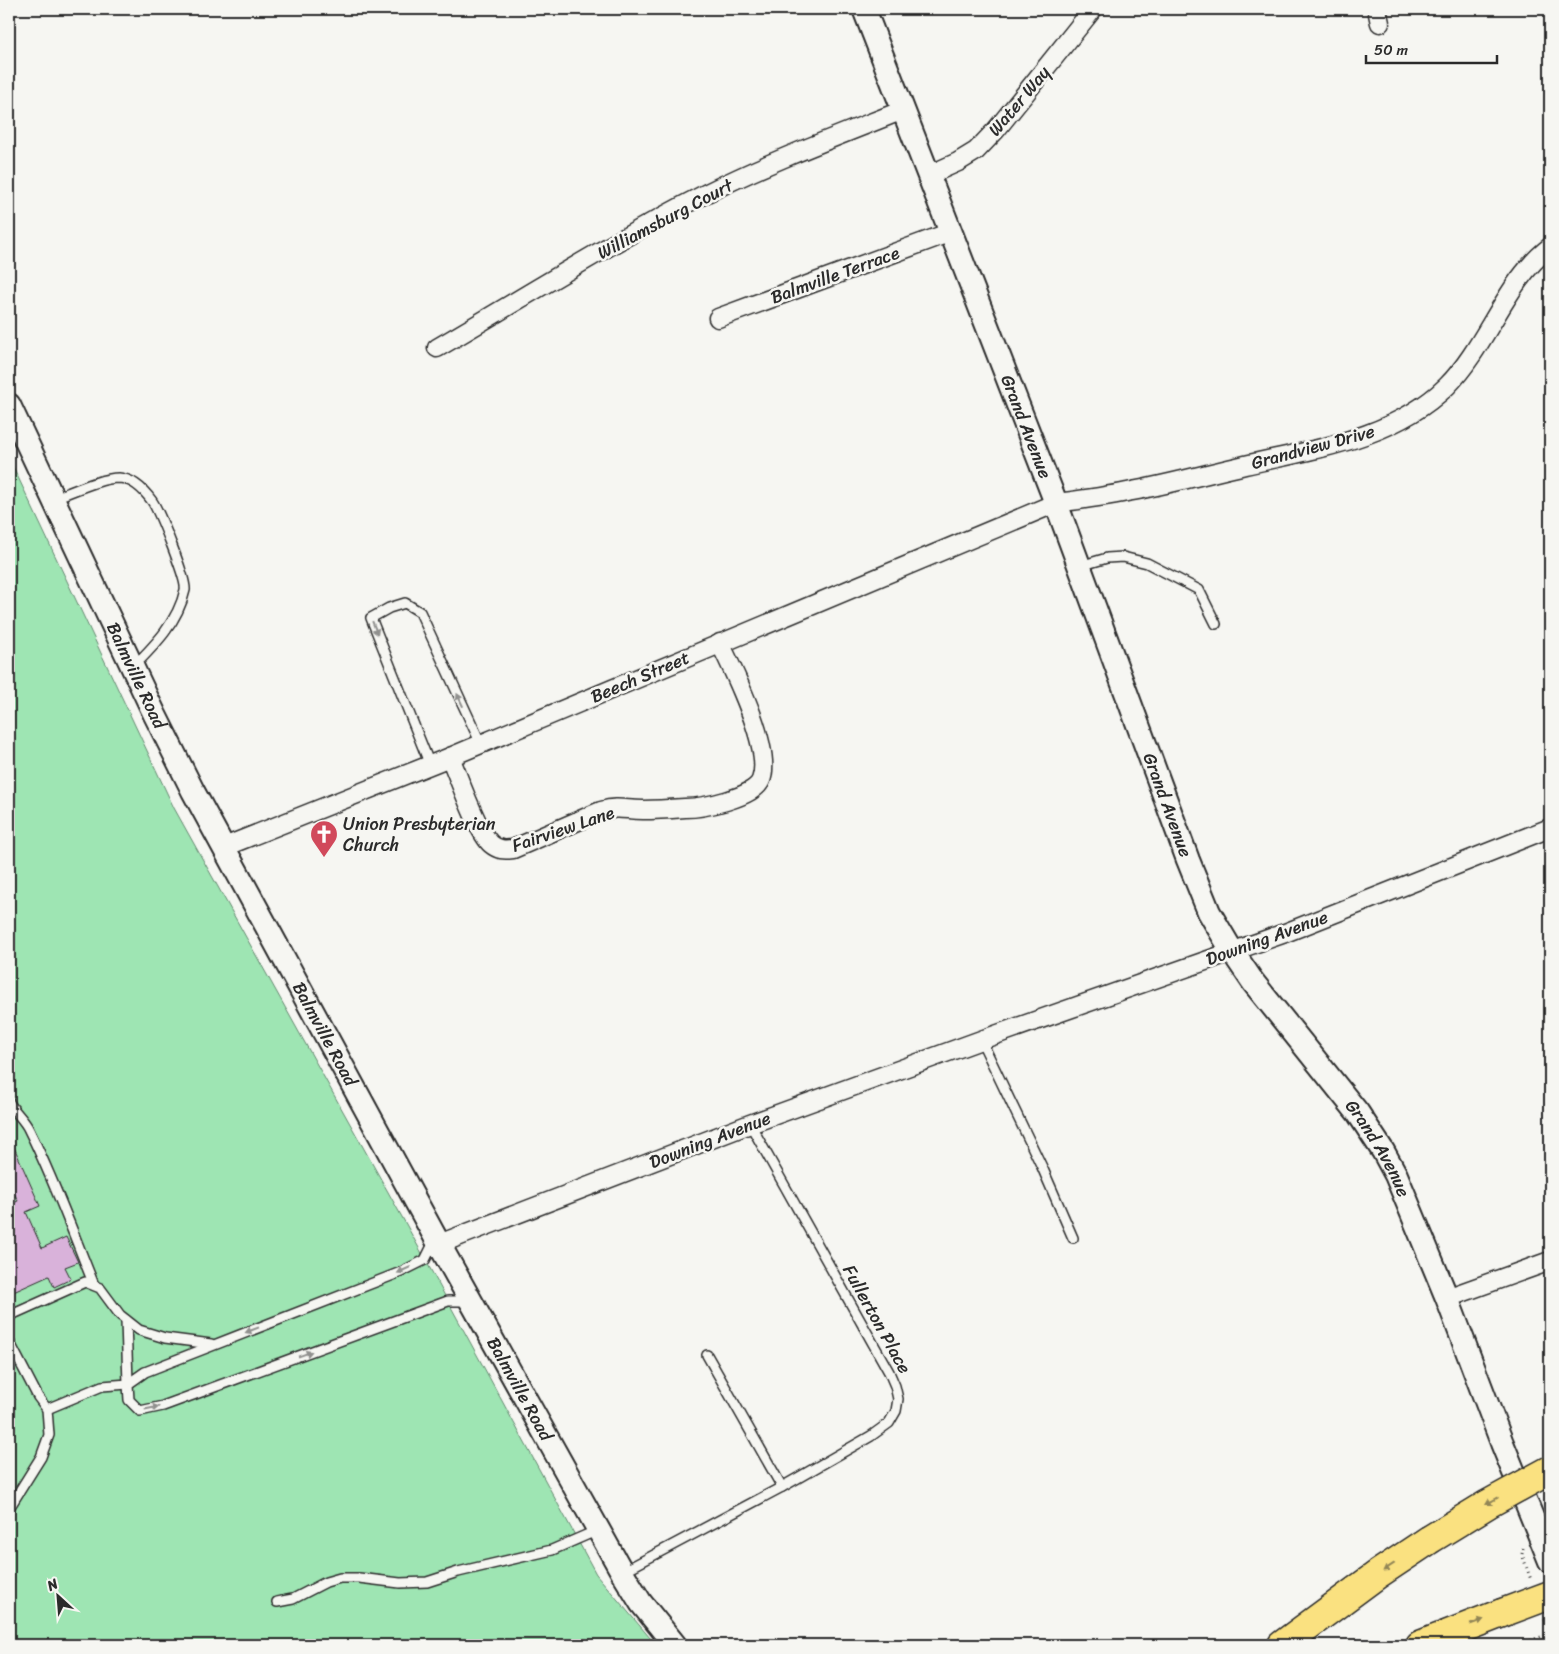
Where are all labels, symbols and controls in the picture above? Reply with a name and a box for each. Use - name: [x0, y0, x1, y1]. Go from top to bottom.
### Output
- scale bar: [1366, 32, 1498, 64]
- text: 50 m: [1374, 37, 1409, 63]
- street label: Water Way: [980, 58, 1059, 144]
- street label: Williamsburg Court: [591, 169, 740, 268]
- street label: Balmville Terrace: [766, 237, 904, 313]
- street label: Grand Avenue: [992, 370, 1061, 483]
- street label: Grandview Drive: [1248, 415, 1378, 479]
- street label: Balmville Road: [97, 617, 176, 736]
- one-way arrow: [371, 621, 379, 636]
- street label: Beech Street: [585, 642, 695, 712]
- one-way arrow: [456, 693, 464, 707]
- street label: Grand Avenue: [1134, 748, 1202, 862]
- street label: Fairview Lane: [507, 796, 619, 861]
- place label: Union Presbyterian Church: [343, 808, 496, 861]
- church icon: Union Presbyterian Church: [309, 819, 339, 858]
- street label: Downing Avenue: [1201, 901, 1333, 975]
- street label: Balmville Road: [283, 976, 367, 1093]
- street label: Grand Avenue: [1337, 1092, 1419, 1202]
- street label: Downing Avenue: [644, 1102, 776, 1178]
- street label: Fullerton Place: [834, 1258, 920, 1380]
- one-way arrow: [396, 1266, 411, 1275]
- one-way arrow: [244, 1326, 259, 1334]
- street label: Balmville Road: [478, 1331, 563, 1448]
- one-way arrow: [298, 1350, 313, 1357]
- one-way arrow: [145, 1404, 161, 1412]
- one-way arrow: [1485, 1497, 1499, 1506]
- one-way arrow: [1382, 1562, 1395, 1572]
- text: N: [42, 1571, 63, 1599]
- north arrow: [32, 1572, 82, 1622]
- one-way arrow: [1470, 1618, 1485, 1626]

